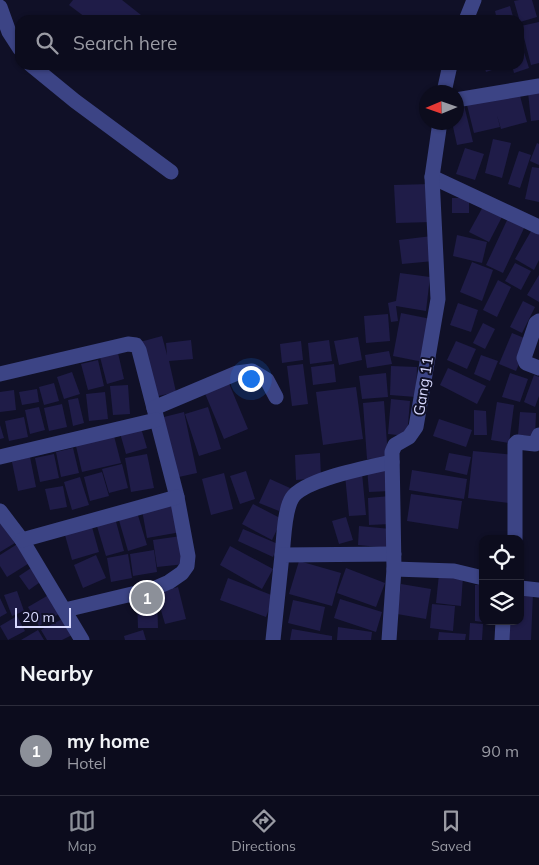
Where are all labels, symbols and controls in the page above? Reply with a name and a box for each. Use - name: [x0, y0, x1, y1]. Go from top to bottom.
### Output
- search box: [15, 15, 524, 70]
- icon: search: [33, 29, 61, 57]
- text: Search here: [73, 31, 177, 55]
- north arrow: [419, 85, 464, 130]
- street label: Gang 11: [409, 355, 437, 417]
- your location: [238, 366, 264, 392]
- map controls: [479, 535, 524, 625]
- button: locate: [479, 535, 524, 580]
- pin: 1: [131, 579, 163, 617]
- button: layers: [479, 580, 524, 625]
- scale bar: [15, 605, 71, 628]
- text: 20 m: [22, 608, 55, 626]
- text: Nearby: [20, 660, 93, 686]
- text: my home: [67, 729, 150, 753]
- text: 1: [31, 741, 41, 761]
- text: 90 m: [482, 741, 519, 761]
- text: Hotel: [67, 753, 106, 773]
- tab: Map: [68, 807, 96, 855]
- tab: Directions: [231, 807, 296, 855]
- tab: Saved: [431, 807, 471, 855]

